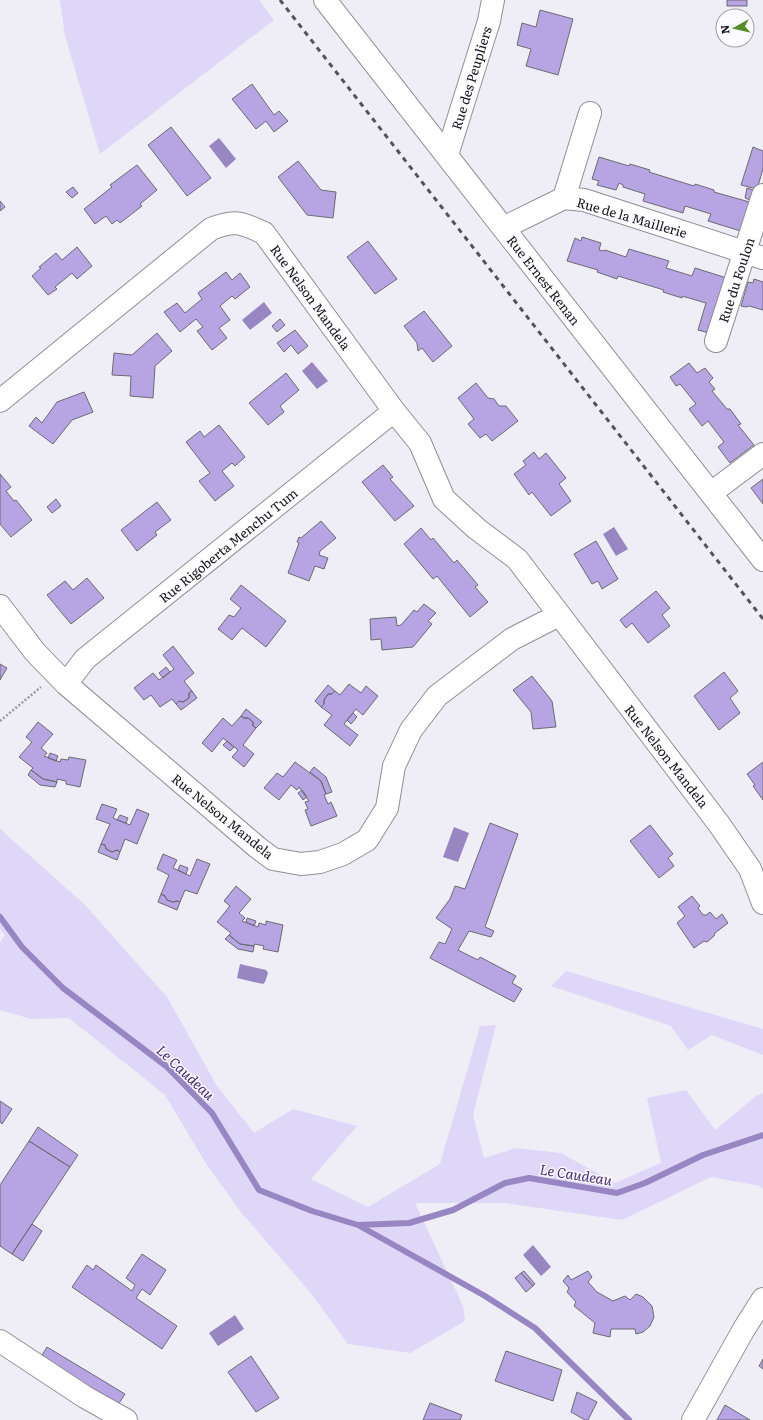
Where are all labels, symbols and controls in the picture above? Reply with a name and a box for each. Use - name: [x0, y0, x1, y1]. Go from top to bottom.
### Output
- north arrow: [715, 8, 755, 48]
- street label: Rue des Peupliers: [446, 24, 496, 132]
- text: N: [716, 24, 733, 35]
- street label: Rue de la Maillerie: [575, 192, 690, 242]
- street label: Rue Ernest Renan: [503, 231, 585, 329]
- street label: Rue du Foulon: [713, 235, 759, 325]
- street label: Rue Nelson Mandela: [266, 240, 356, 354]
- street label: Rue Rigoberta Menchu Tum: [155, 483, 302, 607]
- street label: Rue Nelson Mandela: [621, 700, 713, 812]
- street label: Rue Nelson Mandela: [168, 769, 278, 863]
- water label: Le Caudeau: [152, 1040, 220, 1105]
- water label: Le Caudeau: [538, 1158, 614, 1190]

